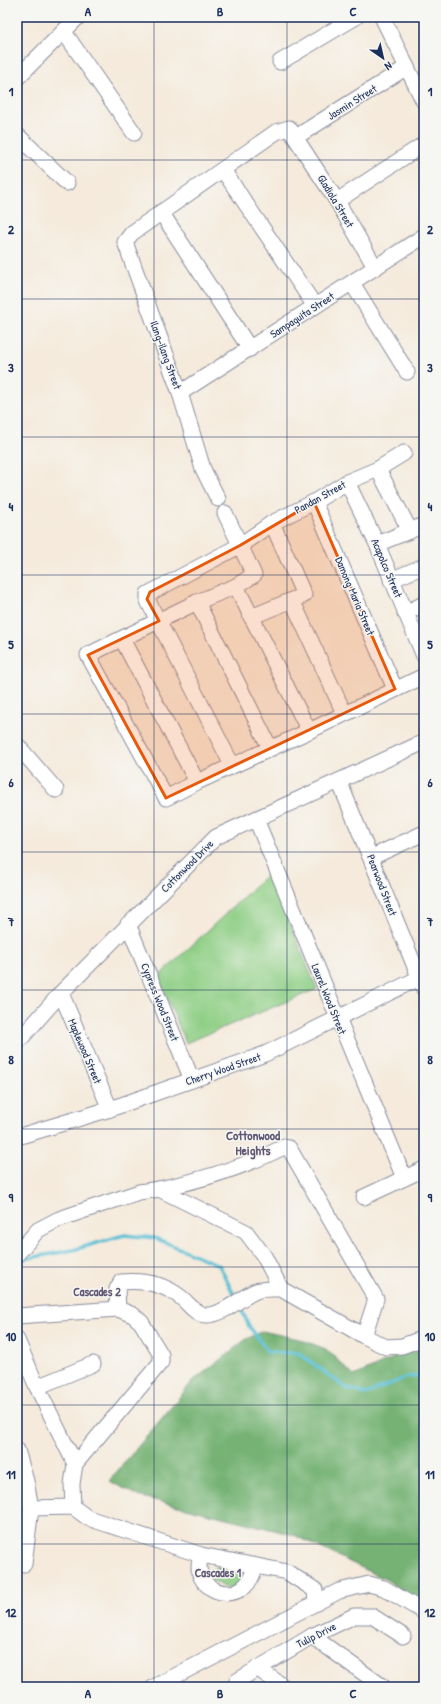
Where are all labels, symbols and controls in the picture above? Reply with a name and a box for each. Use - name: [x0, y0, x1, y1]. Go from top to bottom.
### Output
- text: A: [85, 2, 92, 20]
- text: B: [217, 2, 224, 20]
- text: C: [349, 2, 357, 20]
- north arrow: [363, 38, 403, 78]
- text: N: [382, 59, 395, 74]
- street label: Jasmin Street: [325, 81, 379, 123]
- text: 1: [9, 82, 14, 100]
- text: 1: [428, 82, 433, 100]
- street label: Gladiola Street: [315, 172, 357, 230]
- text: 2: [8, 220, 15, 238]
- text: 2: [427, 220, 434, 238]
- street label: Sampaguita Street: [267, 289, 337, 341]
- street label: Ilang-ilang Street: [147, 319, 185, 391]
- text: 3: [8, 358, 14, 376]
- text: 3: [427, 358, 433, 376]
- street label: Pandan Street: [292, 477, 348, 517]
- text: 4: [9, 497, 14, 515]
- text: 4: [428, 497, 433, 515]
- street label: Acapolco Street: [368, 536, 406, 600]
- street label: Damong Maria Street: [332, 555, 378, 638]
- text: 5: [8, 635, 14, 653]
- text: 5: [427, 635, 433, 653]
- text: 6: [8, 773, 14, 791]
- text: 6: [427, 773, 433, 791]
- street label: Cottonwood Drive: [158, 836, 217, 895]
- street label: Pearwood Street: [364, 852, 400, 918]
- text: 7: [7, 912, 15, 930]
- text: 7: [426, 912, 434, 930]
- street label: Cypress Wood Street: [138, 961, 182, 1043]
- street label: Laurel Wood Street: [308, 962, 350, 1037]
- street label: Maplewood Street: [65, 1016, 105, 1086]
- street label: Cherry Wood Street: [183, 1049, 263, 1088]
- text: 8: [8, 1050, 14, 1068]
- text: 8: [427, 1050, 433, 1068]
- district label: Cottonwood Heights: [226, 1126, 281, 1160]
- text: 9: [9, 1188, 14, 1206]
- text: 9: [428, 1188, 433, 1206]
- district label: Cascades 2: [73, 1283, 121, 1300]
- text: 10: [6, 1327, 16, 1345]
- text: 10: [425, 1327, 435, 1345]
- text: 11: [6, 1465, 16, 1483]
- text: 11: [425, 1465, 435, 1483]
- district label: Cascades 1: [195, 1564, 242, 1581]
- text: 12: [6, 1603, 17, 1621]
- text: 12: [425, 1603, 436, 1621]
- street label: Tulip Drive: [294, 1619, 339, 1651]
- text: A: [85, 1684, 92, 1702]
- text: B: [217, 1684, 224, 1702]
- text: C: [349, 1684, 357, 1702]

